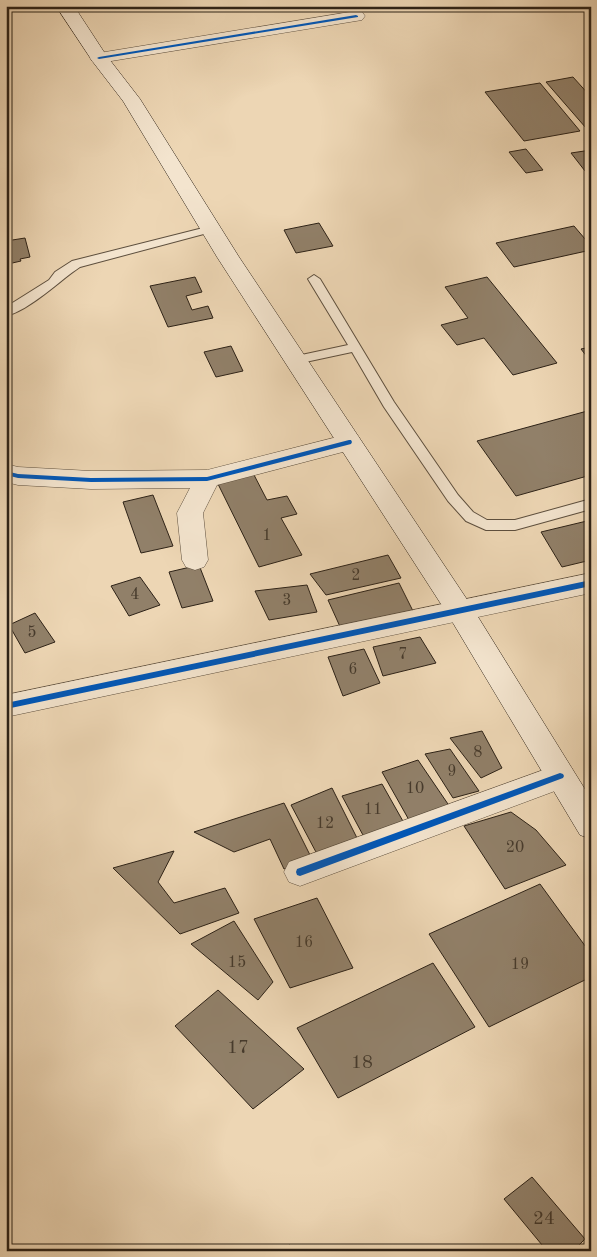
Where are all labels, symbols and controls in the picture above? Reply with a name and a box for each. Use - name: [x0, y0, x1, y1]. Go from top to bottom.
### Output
- house number: 1: [262, 528, 272, 544]
- house number: 2: [351, 568, 361, 584]
- house number: 4: [130, 587, 140, 603]
- house number: 3: [282, 593, 292, 609]
- house number: 5: [27, 625, 37, 641]
- house number: 7: [398, 647, 408, 663]
- house number: 6: [348, 662, 358, 678]
- house number: 8: [473, 745, 483, 761]
- house number: 9: [447, 764, 457, 780]
- house number: 10: [406, 781, 424, 797]
- house number: 11: [364, 802, 382, 818]
- house number: 12: [316, 816, 334, 832]
- house number: 20: [506, 840, 524, 856]
- house number: 16: [295, 935, 313, 951]
- house number: 15: [228, 955, 246, 971]
- house number: 19: [511, 957, 529, 973]
- house number: 17: [227, 1039, 249, 1058]
- house number: 18: [351, 1054, 373, 1073]
- house number: 24: [533, 1210, 555, 1229]

